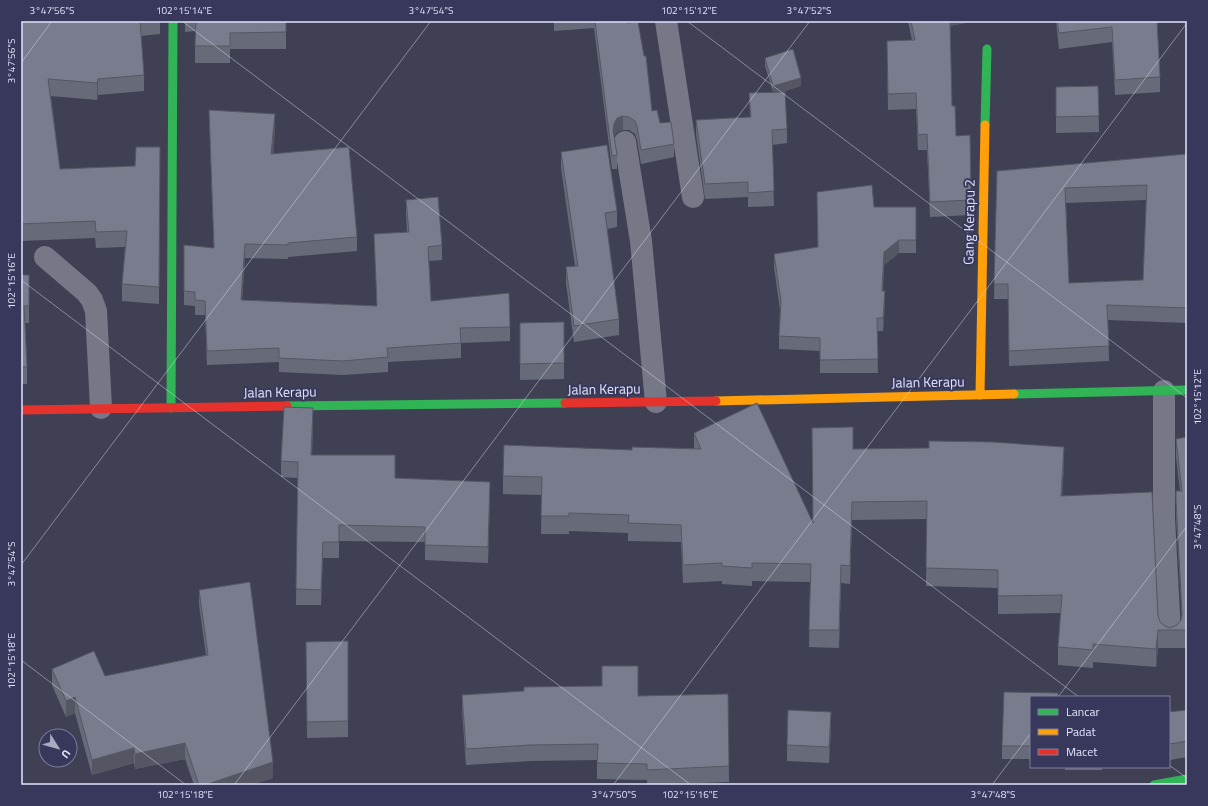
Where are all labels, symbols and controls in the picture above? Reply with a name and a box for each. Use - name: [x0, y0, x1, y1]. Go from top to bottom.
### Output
- text: 3°47'56"S: [30, 3, 74, 18]
- text: 102°15'14"E: [156, 3, 213, 18]
- text: 3°47'54"S: [409, 3, 453, 18]
- text: 102°15'12"E: [661, 3, 718, 18]
- text: 3°47'52"S: [787, 3, 831, 18]
- text: 3°47'56"S: [4, 39, 19, 83]
- street label: Gang Kerapu 2: [957, 179, 980, 265]
- text: 102°15'16"E: [4, 252, 19, 309]
- text: 102°15'12"E: [1190, 368, 1205, 425]
- street label: Jalan Kerapu: [891, 370, 965, 393]
- street label: Jalan Kerapu: [567, 377, 641, 400]
- street label: Jalan Kerapu: [243, 380, 317, 403]
- text: 3°47'48"S: [1190, 505, 1205, 549]
- text: 3°47'54"S: [4, 542, 19, 586]
- text: 102°15'18"E: [4, 632, 19, 689]
- legend: [1030, 696, 1170, 768]
- text: Lancar: [1066, 702, 1100, 721]
- text: Padat: [1066, 722, 1096, 741]
- north arrow: [38, 728, 78, 768]
- text: Macet: [1066, 742, 1098, 761]
- text: U: [57, 746, 75, 762]
- text: 102°15'18"E: [157, 787, 214, 802]
- text: 3°47'50"S: [592, 787, 636, 802]
- text: 102°15'16"E: [662, 787, 719, 802]
- text: 3°47'48"S: [971, 787, 1015, 802]

